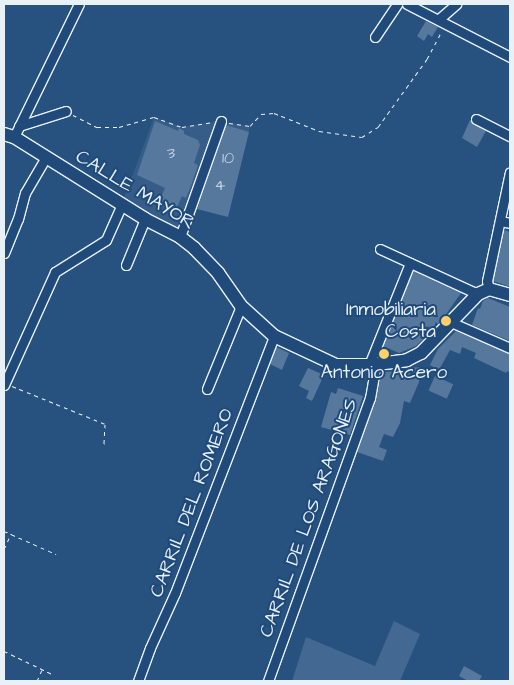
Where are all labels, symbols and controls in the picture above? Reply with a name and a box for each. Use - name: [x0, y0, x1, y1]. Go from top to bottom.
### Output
- house number: 3: [167, 143, 175, 163]
- street label: CALLE MAYOR: [71, 145, 199, 235]
- house number: 10: [222, 148, 234, 168]
- house number: 4: [215, 175, 225, 195]
- place label: Inmobiliaria Costa: [346, 299, 436, 343]
- marker: Inmobiliaria Costa: [440, 315, 452, 327]
- marker: Antonio Acero: [378, 348, 390, 360]
- place label: Antonio Acero: [321, 362, 447, 384]
- street label: CARRIL DE LOS ARAGONES: [255, 396, 363, 640]
- street label: CARRIL DEL ROMERO: [145, 405, 239, 601]

